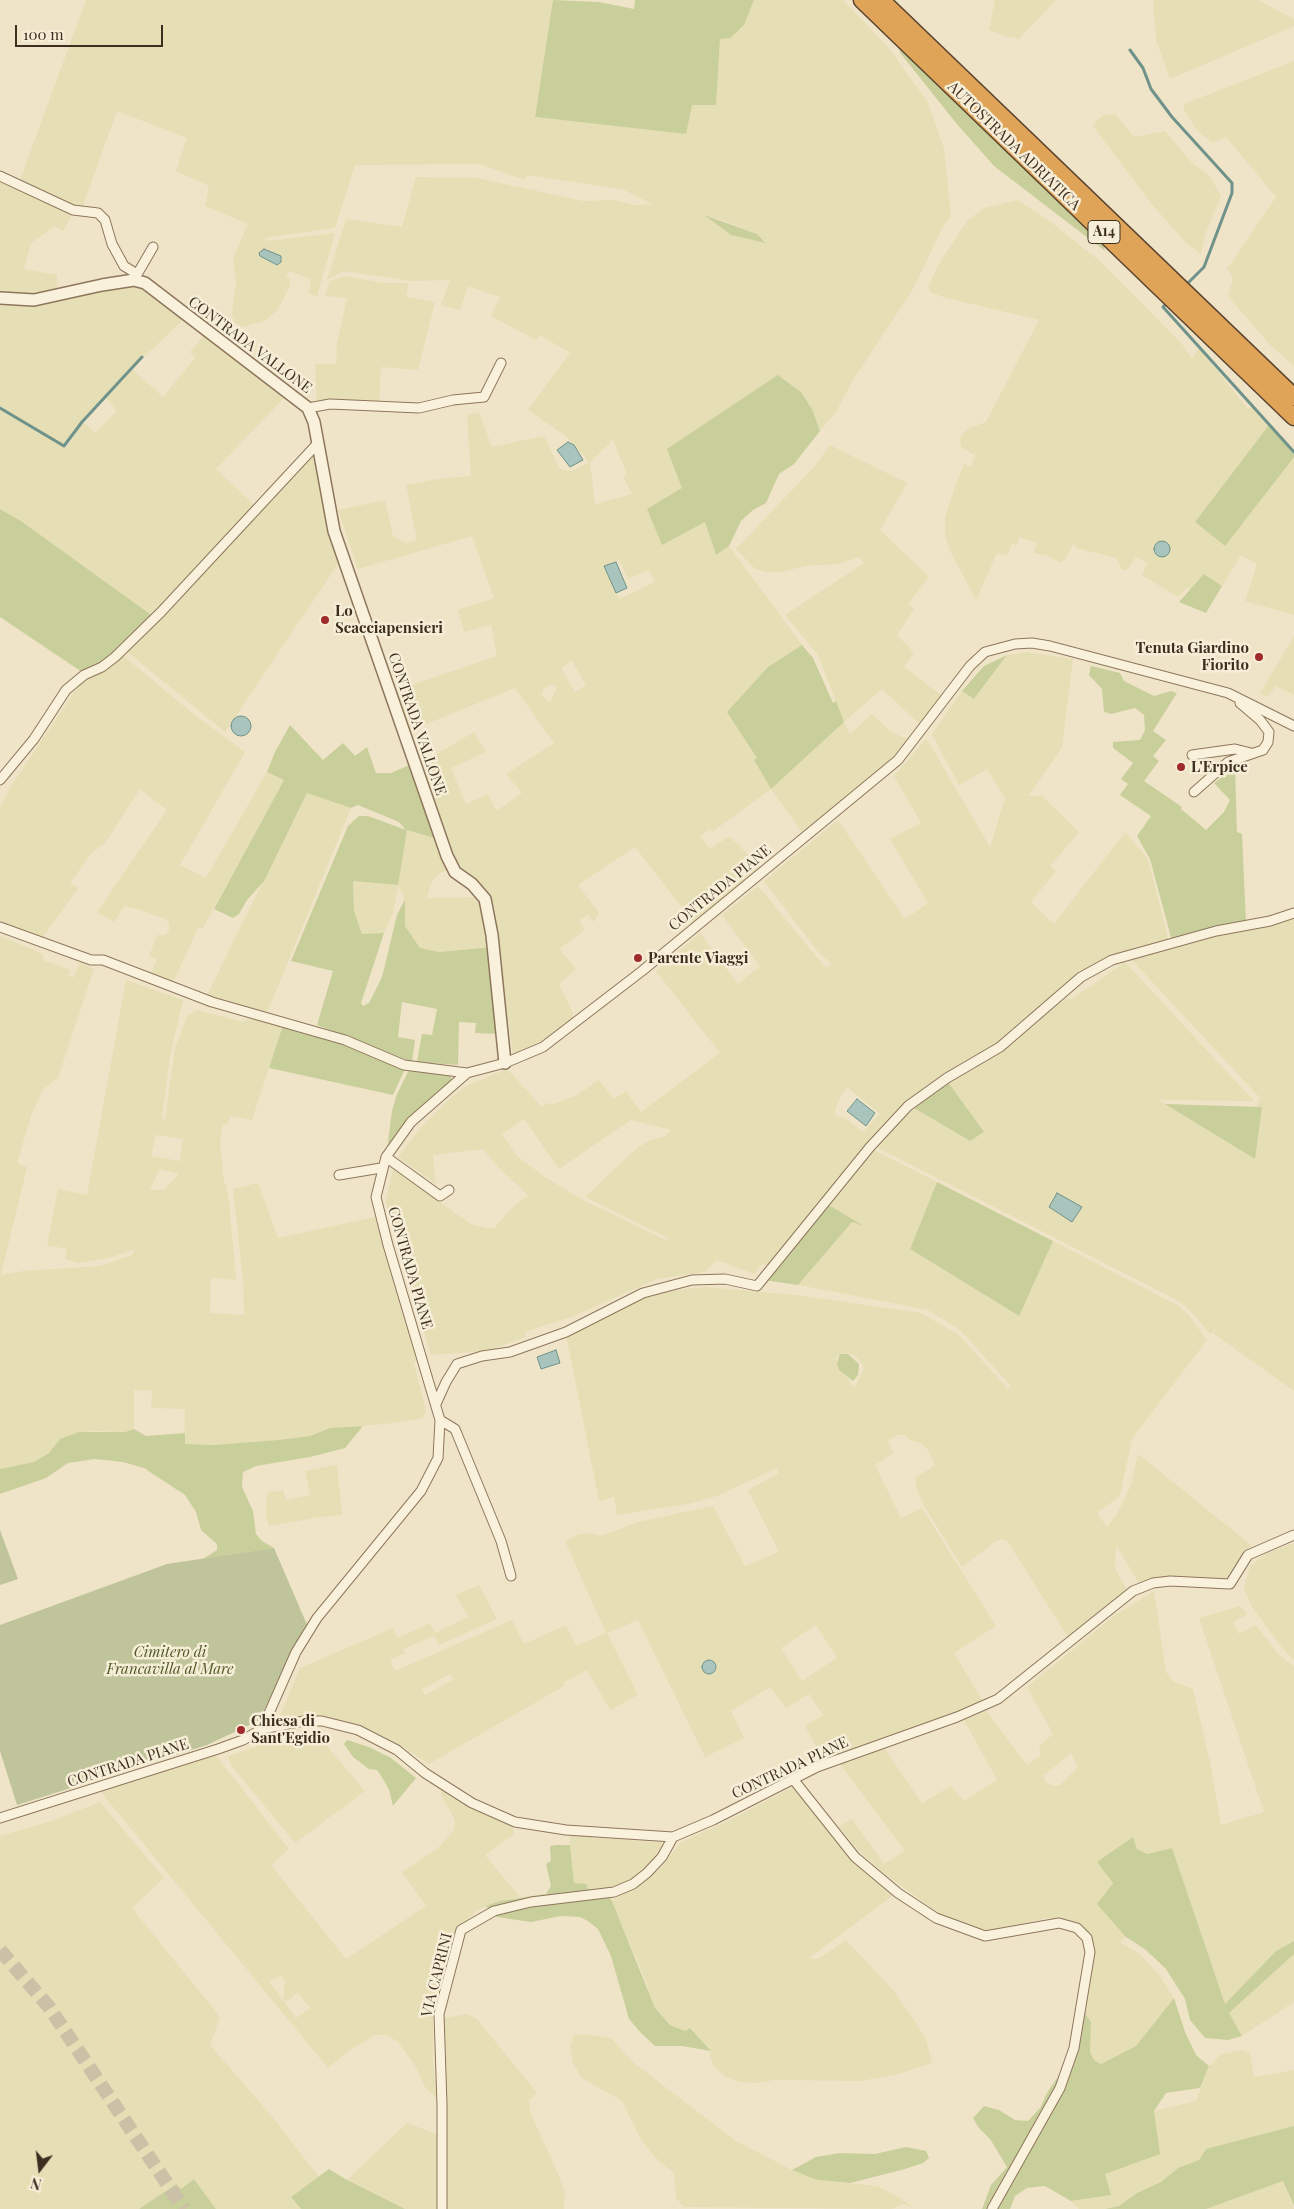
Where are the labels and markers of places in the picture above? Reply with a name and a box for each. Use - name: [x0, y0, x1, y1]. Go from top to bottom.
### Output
- place label: Lo Scacciapensieri: [335, 602, 443, 637]
- marker: Lo Scacciapensieri: [319, 614, 331, 626]
- place label: Tenuta Giardino Fiorito: [1136, 639, 1249, 674]
- marker: Tenuta Giardino Fiorito: [1253, 651, 1265, 663]
- place label: L'Erpice: [1191, 758, 1248, 776]
- marker: L'Erpice: [1175, 761, 1187, 773]
- place label: Parente Viaggi: [648, 949, 748, 967]
- marker: Parente Viaggi: [632, 952, 644, 964]
- place label: Chiesa di Sant'Egidio: [251, 1712, 330, 1747]
- marker: Chiesa di Sant'Egidio: [235, 1724, 247, 1736]

